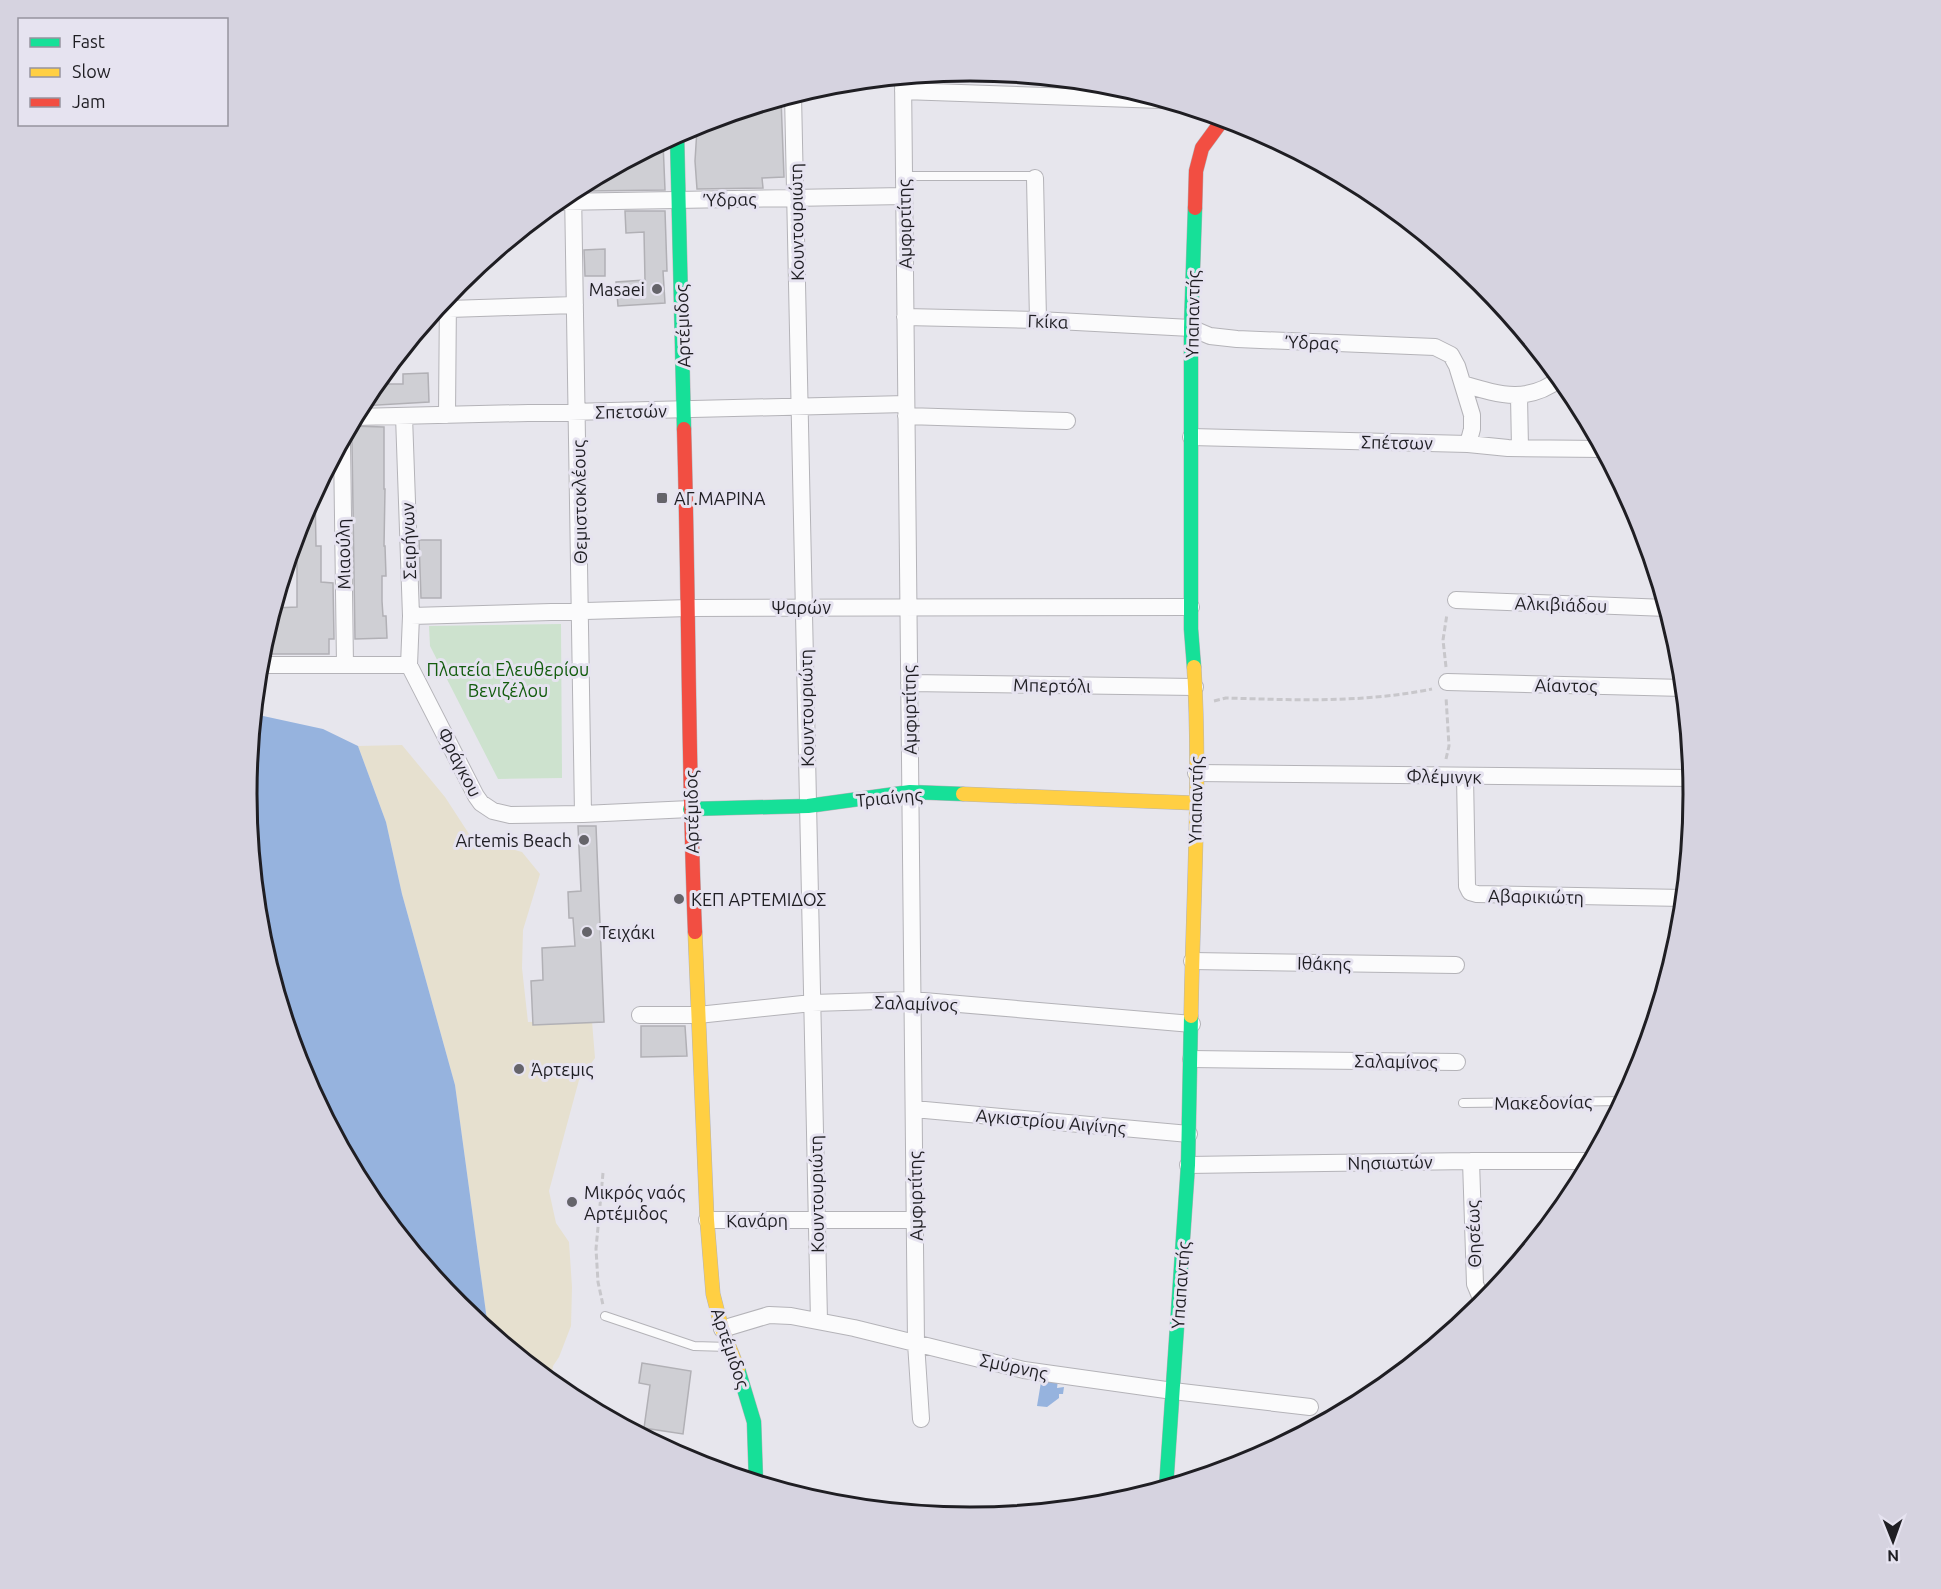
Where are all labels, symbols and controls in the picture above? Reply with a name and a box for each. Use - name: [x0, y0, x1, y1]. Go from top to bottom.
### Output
- legend: [18, 18, 228, 126]
- text: Fast: [72, 31, 105, 51]
- text: Slow: [72, 61, 111, 81]
- text: Jam: [72, 91, 106, 111]
- street label: Κουντουριώτη: [785, 163, 807, 281]
- street label: Αμφιρτίτης: [893, 179, 916, 269]
- street label: Ύδρας: [702, 189, 757, 210]
- street label: Υπαπαντής: [1181, 270, 1204, 358]
- place label: Masaei: [589, 279, 645, 299]
- marker: Masaei: [650, 282, 664, 296]
- street label: Αρτέμιδος: [671, 284, 694, 368]
- street label: Γκίκα: [1027, 310, 1069, 332]
- street label: Ύδρας: [1284, 331, 1339, 354]
- street label: Σπετσών: [595, 400, 667, 422]
- street label: Σπέτσων: [1361, 431, 1433, 453]
- street label: Θεμιστοκλέους: [568, 440, 591, 564]
- place label: ΑΓ.ΜΑΡΙΝΑ: [674, 488, 766, 508]
- marker: ΑΓ.ΜΑΡΙΝΑ: [655, 491, 669, 505]
- street label: Σειρήνων: [397, 502, 419, 580]
- street label: Μιαούλη: [332, 518, 354, 590]
- street label: Αλκιβιάδου: [1514, 592, 1608, 616]
- street label: Ψαρών: [771, 597, 831, 617]
- street label: Κουντουριώτη: [795, 649, 817, 767]
- park label: Πλατεία Ελευθερίου Βενιζέλου: [427, 659, 589, 701]
- street label: Αμφιρτίτης: [898, 665, 921, 755]
- street label: Μπερτόλι: [1013, 674, 1091, 696]
- street label: Αίαντος: [1534, 674, 1598, 697]
- street label: Φράγκου: [434, 724, 486, 800]
- street label: Υπαπαντής: [1184, 756, 1207, 844]
- street label: Φλέμινγκ: [1406, 765, 1482, 787]
- street label: Αρτέμιδος: [680, 770, 703, 854]
- street label: Τριαίνης: [855, 784, 923, 811]
- place label: Artemis Beach: [455, 830, 572, 850]
- marker: Artemis Beach: [577, 833, 591, 847]
- street label: Αβαρικιώτη: [1488, 885, 1584, 907]
- place label: ΚΕΠ ΑΡΤΕΜΙΔΟΣ: [691, 889, 826, 909]
- marker: ΚΕΠ ΑΡΤΕΜΙΔΟΣ: [672, 892, 686, 906]
- place label: Τειχάκι: [599, 922, 655, 942]
- marker: Τειχάκι: [580, 925, 594, 939]
- street label: Ιθάκης: [1297, 953, 1351, 974]
- street label: Σαλαμίνος: [874, 992, 958, 1015]
- street label: Σαλαμίνος: [1354, 1050, 1438, 1073]
- place label: Άρτεμις: [531, 1059, 593, 1080]
- marker: Άρτεμις: [512, 1062, 526, 1076]
- street label: Μακεδονίας: [1494, 1091, 1592, 1114]
- street label: Αγκιστρίου Αιγίνης: [975, 1104, 1127, 1139]
- street label: Κουντουριώτη: [805, 1135, 827, 1253]
- street label: Αμφιρτίτης: [904, 1151, 927, 1241]
- street label: Νησιωτών: [1347, 1151, 1433, 1173]
- place label: Μικρός ναός Αρτέμιδος: [584, 1182, 685, 1224]
- marker: Μικρός ναός Αρτέμιδος: [565, 1195, 579, 1209]
- street label: Θησέως: [1462, 1200, 1485, 1268]
- street label: Κανάρη: [726, 1209, 788, 1231]
- street label: Υπαπαντής: [1167, 1241, 1194, 1329]
- street label: Αρτέμιδος: [707, 1305, 754, 1391]
- street label: Σμύρνης: [978, 1349, 1050, 1384]
- north arrow: [1863, 1511, 1923, 1571]
- text: N: [1887, 1547, 1899, 1565]

